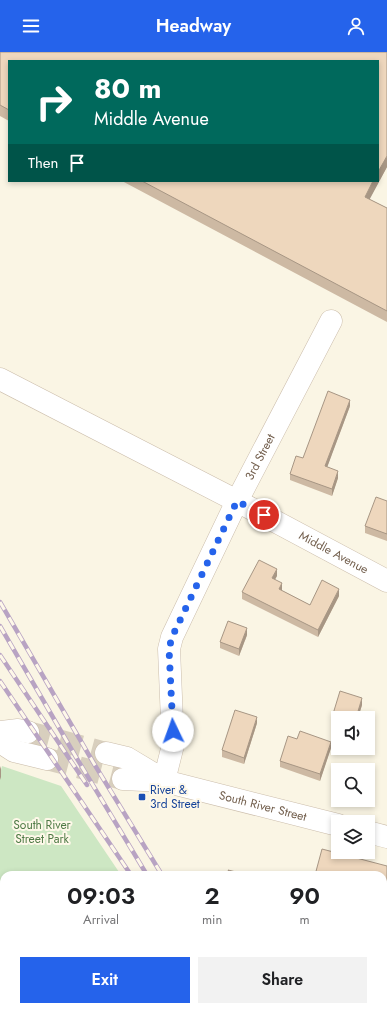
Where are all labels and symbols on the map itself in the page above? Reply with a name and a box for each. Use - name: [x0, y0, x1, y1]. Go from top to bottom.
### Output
- street label: 3rd Street: [241, 431, 280, 483]
- pin: [247, 498, 281, 532]
- street label: Middle Avenue: [296, 527, 372, 578]
- position arrow: [152, 710, 194, 752]
- place label: River & 3rd Street: [150, 781, 200, 813]
- street label: South River Street: [217, 786, 309, 826]
- marker: River & 3rd Street: [137, 792, 147, 802]
- park label: South River Street Park: [13, 816, 72, 848]

